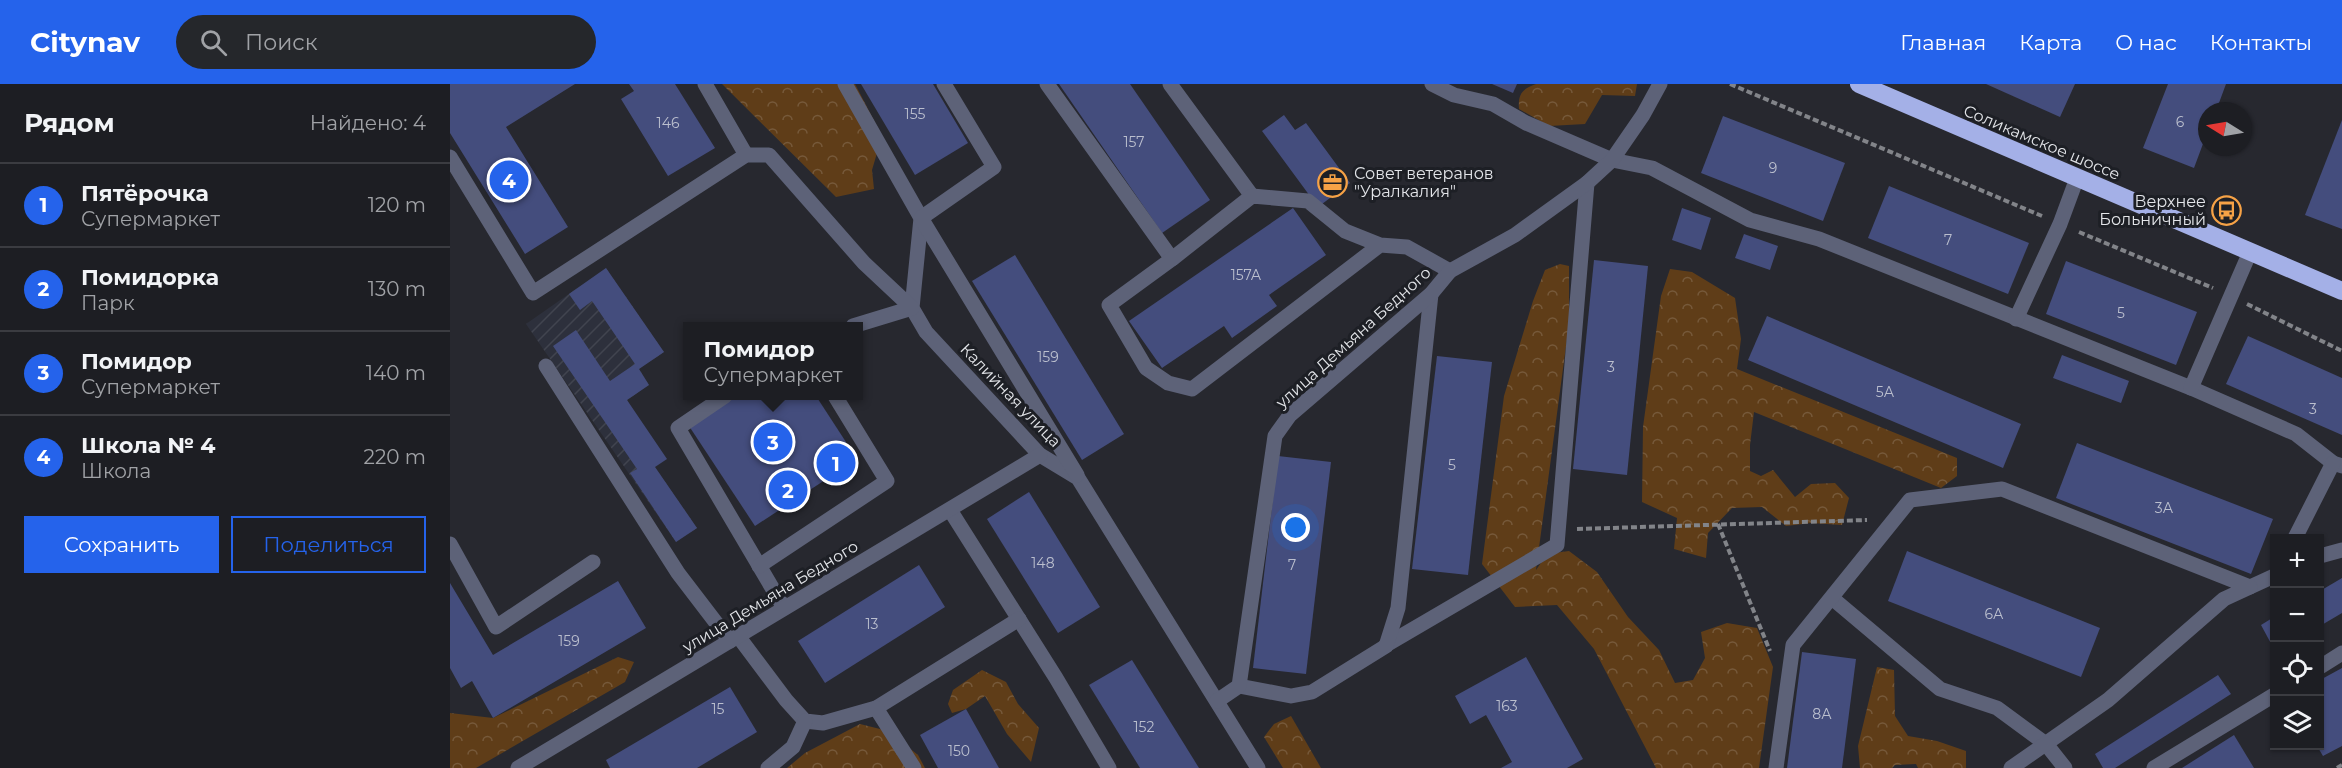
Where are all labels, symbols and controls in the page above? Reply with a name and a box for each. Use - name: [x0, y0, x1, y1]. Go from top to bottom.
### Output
- search box: [176, 15, 596, 69]
- text: Citynav: [30, 25, 140, 59]
- icon: search: [197, 26, 230, 59]
- text: Поиск: [245, 29, 318, 56]
- text: Главная: [1900, 30, 1986, 55]
- text: Карта: [2019, 30, 2082, 55]
- text: О нас: [2115, 30, 2177, 55]
- text: Контакты: [2210, 30, 2312, 55]
- street label: Соликамское шоссе: [1961, 101, 2123, 184]
- north arrow: [2198, 102, 2252, 156]
- house number: 155: [905, 105, 925, 123]
- text: Рядом: [24, 107, 115, 139]
- text: Найдено: 4: [310, 111, 426, 135]
- house number: 6: [2176, 113, 2185, 131]
- house number: 146: [657, 114, 680, 132]
- house number: 157: [1123, 133, 1145, 151]
- pin: 4: [490, 158, 528, 202]
- house number: 9: [1769, 159, 1777, 177]
- place label: Совет ветеранов "Уралкалия": [1354, 164, 1494, 201]
- office icon: Совет ветеранов "Уралкалия": [1317, 166, 1349, 198]
- text: Пятёрочка: [81, 180, 209, 207]
- place label: Верхнее Больничный: [2099, 192, 2206, 229]
- text: 1: [40, 193, 47, 217]
- text: 120 m: [368, 193, 426, 217]
- bus stop icon: Верхнее Больничный: [2211, 194, 2243, 226]
- text: Супермаркет: [81, 207, 220, 231]
- house number: 7: [1944, 231, 1952, 249]
- street label: улица Демьяна Бедного: [1271, 263, 1435, 413]
- text: Помидорка: [81, 264, 219, 291]
- house number: 157А: [1231, 266, 1262, 284]
- text: 2: [38, 277, 49, 301]
- text: 130 m: [368, 277, 426, 301]
- text: Парк: [81, 291, 135, 315]
- house number: 5: [2117, 304, 2125, 322]
- popup: [683, 322, 863, 400]
- text: Помидор: [704, 336, 814, 363]
- street label: Калийная улица: [956, 340, 1065, 451]
- text: Помидор: [81, 348, 192, 375]
- house number: 159: [1037, 348, 1059, 366]
- house number: 3: [1607, 358, 1615, 376]
- text: 3: [38, 361, 49, 385]
- text: 140 m: [366, 361, 426, 385]
- text: Супермаркет: [704, 363, 842, 387]
- text: Супермаркет: [81, 375, 220, 399]
- house number: 5А: [1876, 383, 1895, 401]
- house number: 3: [2309, 400, 2317, 418]
- pin: 3: [754, 420, 792, 464]
- text: Школа № 4: [81, 432, 216, 459]
- pin: 1: [816, 440, 856, 485]
- text: 4: [37, 445, 50, 469]
- text: 220 m: [364, 445, 426, 469]
- house number: 5: [1448, 456, 1456, 474]
- text: Школа: [81, 459, 151, 483]
- pin: 2: [768, 468, 808, 512]
- house number: 3А: [2155, 499, 2174, 517]
- your location: [1281, 513, 1310, 542]
- button: Сохранить: [24, 516, 219, 573]
- button: Поделиться: [231, 516, 426, 573]
- map controls: [2270, 534, 2324, 750]
- button: +: [2270, 534, 2324, 588]
- street label: улица Демьяна Бедного: [678, 536, 862, 657]
- house number: 148: [1031, 554, 1055, 572]
- house number: 7: [1288, 556, 1296, 574]
- button: −: [2270, 588, 2324, 642]
- house number: 6А: [1984, 605, 2004, 623]
- house number: 13: [866, 615, 879, 633]
- house number: 159: [558, 632, 580, 650]
- button: locate: [2270, 642, 2324, 696]
- button: layers: [2270, 696, 2324, 750]
- house number: 163: [1496, 697, 1518, 715]
- house number: 15: [712, 700, 725, 718]
- house number: 8А: [1812, 705, 1832, 723]
- house number: 152: [1134, 718, 1154, 736]
- house number: 150: [948, 742, 970, 760]

